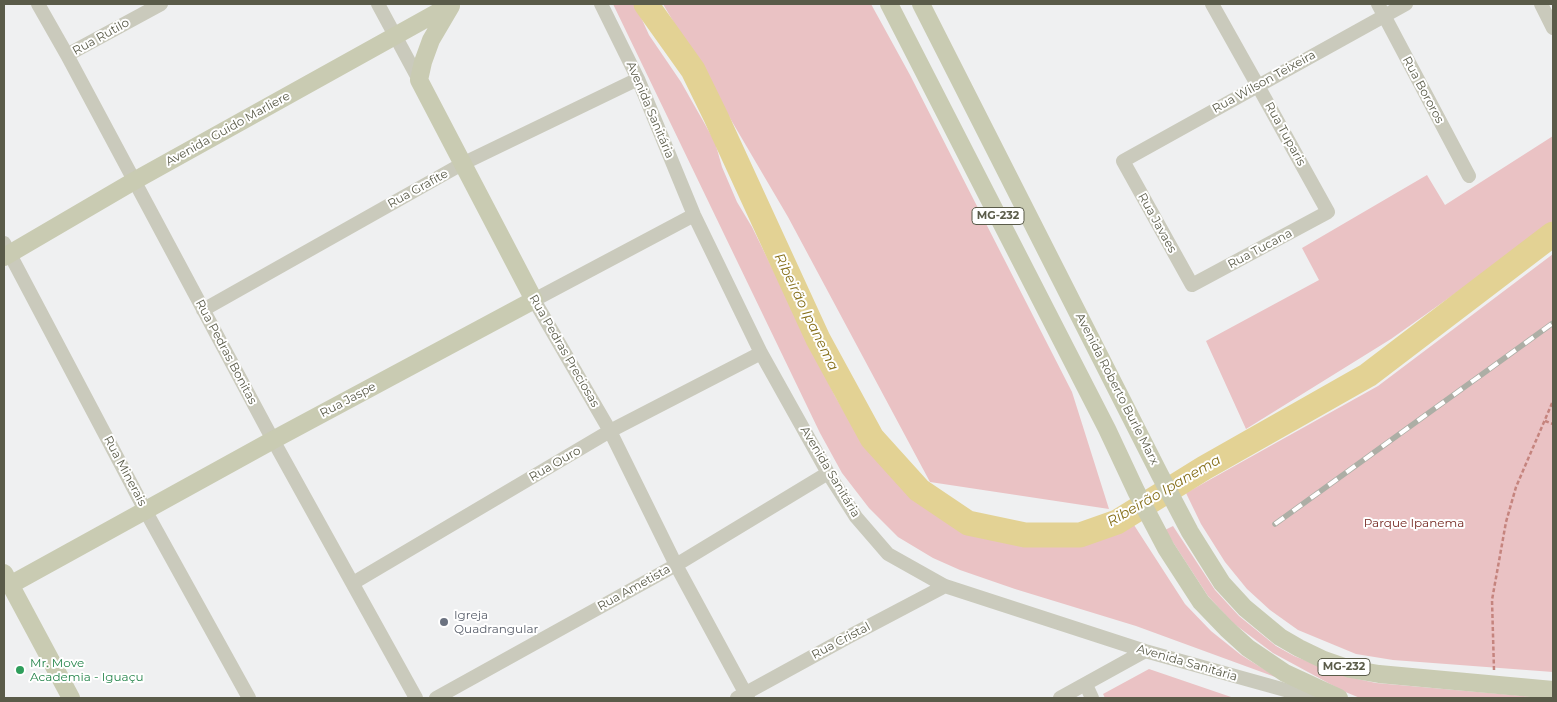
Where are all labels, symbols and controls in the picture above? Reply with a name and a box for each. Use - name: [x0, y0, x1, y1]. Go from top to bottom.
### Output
- street label: Rua Rutilo: [70, 16, 132, 58]
- street label: Rua Wilson Teixeira: [1210, 48, 1318, 116]
- street label: Rua Bororos: [1399, 54, 1447, 126]
- street label: Avenida Sanitária: [623, 59, 677, 161]
- street label: Avenida Guido Marliere: [163, 89, 293, 169]
- street label: Rua Tuparis: [1262, 100, 1308, 168]
- street label: Rua Grafite: [385, 166, 451, 212]
- street label: Rua Javaes: [1135, 190, 1179, 256]
- road number: MG-232: [972, 208, 1024, 225]
- street label: Rua Tucana: [1225, 226, 1295, 272]
- water label: Ribeirão Ipanema: [770, 251, 842, 373]
- street label: Rua Pedras Preciosas: [526, 292, 602, 410]
- street label: Rua Pedras Bonitas: [192, 297, 260, 407]
- street label: Avenida Roberto Burle Marx: [1072, 311, 1162, 467]
- street label: Rua Jaspe: [318, 379, 378, 421]
- street label: Avenida Sanitária: [797, 424, 863, 520]
- street label: Rua Minerais: [100, 433, 150, 509]
- street label: Rua Ouro: [527, 443, 583, 485]
- water label: Ribeirão Ipanema: [1104, 452, 1224, 530]
- park label: Parque Ipanema: [1364, 516, 1464, 530]
- street label: Rua Ametista: [595, 562, 673, 614]
- place label: Igreja Quadrangular: [454, 608, 538, 636]
- marker: Igreja Quadrangular: [438, 616, 450, 628]
- street label: Rua Cristal: [809, 620, 873, 662]
- street label: Avenida Sanitária: [1135, 642, 1239, 684]
- place label: Mr. Move Academia - Iguaçu: [30, 656, 143, 684]
- road number: MG-232: [1318, 659, 1370, 676]
- marker: Mr. Move Academia - Iguaçu: [14, 664, 26, 676]

